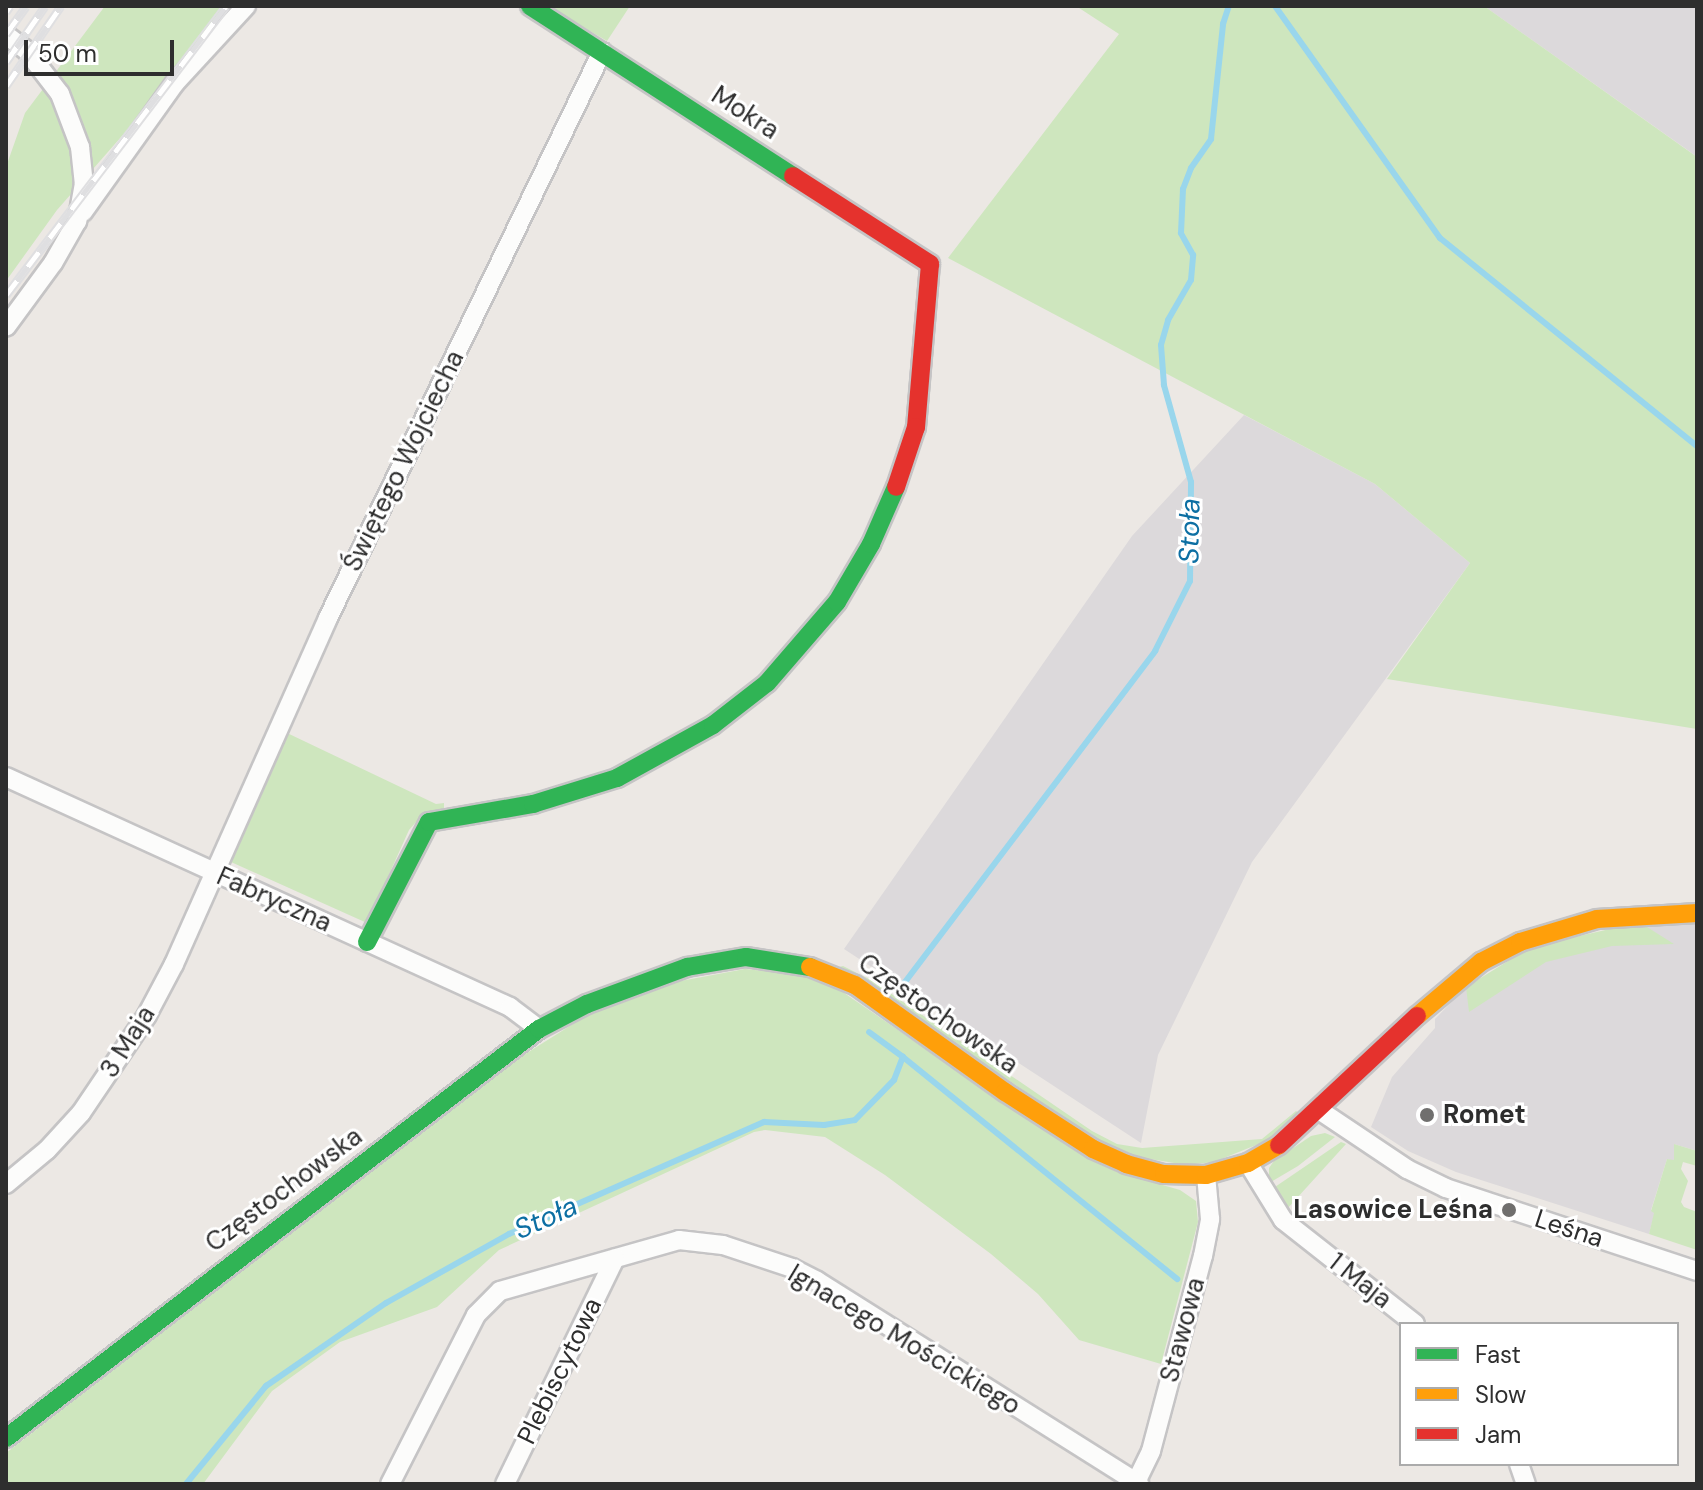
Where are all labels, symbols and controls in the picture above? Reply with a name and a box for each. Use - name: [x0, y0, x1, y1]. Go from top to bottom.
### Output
- scale bar: [28, 24, 178, 74]
- text: 50 m: [38, 38, 97, 69]
- street label: Mokra: [705, 80, 785, 146]
- street label: Świętego Wojciecha: [337, 346, 471, 576]
- water label: Stoła: [1173, 498, 1207, 564]
- street label: Fabryczna: [212, 861, 336, 939]
- street label: Częstochowska: [852, 947, 1024, 1081]
- street label: 3 Maja: [94, 1000, 162, 1084]
- place label: Romet: [1443, 1099, 1526, 1131]
- marker: Romet: [1418, 1106, 1436, 1124]
- street label: Częstochowska: [200, 1121, 368, 1259]
- water label: Stoła: [509, 1189, 583, 1247]
- place label: Lasowice Leśna: [1293, 1194, 1493, 1226]
- marker: Lasowice Leśna: [1500, 1201, 1518, 1219]
- street label: Leśna: [1531, 1203, 1607, 1255]
- street label: 1 Maja: [1322, 1247, 1398, 1315]
- street label: Ignacego Mościckiego: [782, 1258, 1026, 1422]
- street label: Stawowa: [1154, 1274, 1212, 1386]
- street label: Plebiscytowa: [511, 1293, 609, 1449]
- legend: [1399, 1322, 1679, 1466]
- text: Fast: [1475, 1339, 1521, 1370]
- text: Slow: [1475, 1379, 1526, 1410]
- text: Jam: [1475, 1419, 1521, 1450]

